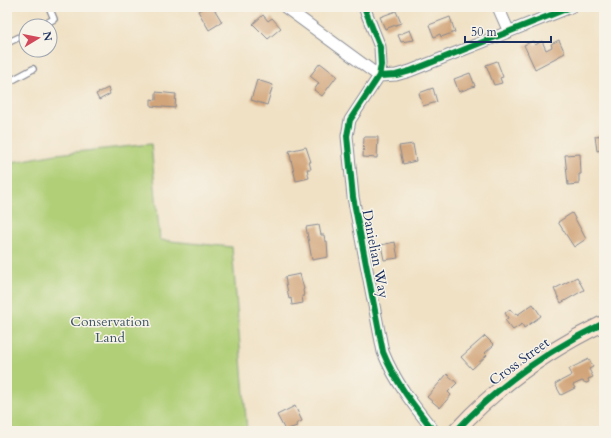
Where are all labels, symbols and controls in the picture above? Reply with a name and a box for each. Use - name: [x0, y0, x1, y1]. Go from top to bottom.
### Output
- north arrow: [18, 18, 58, 58]
- scale bar: [465, 18, 551, 44]
- text: 50 m: [471, 24, 498, 40]
- text: N: [39, 30, 56, 43]
- street label: Danielian Way: [358, 208, 394, 301]
- park label: Conservation Land: [70, 312, 150, 347]
- street label: Cross Street: [485, 333, 554, 390]

